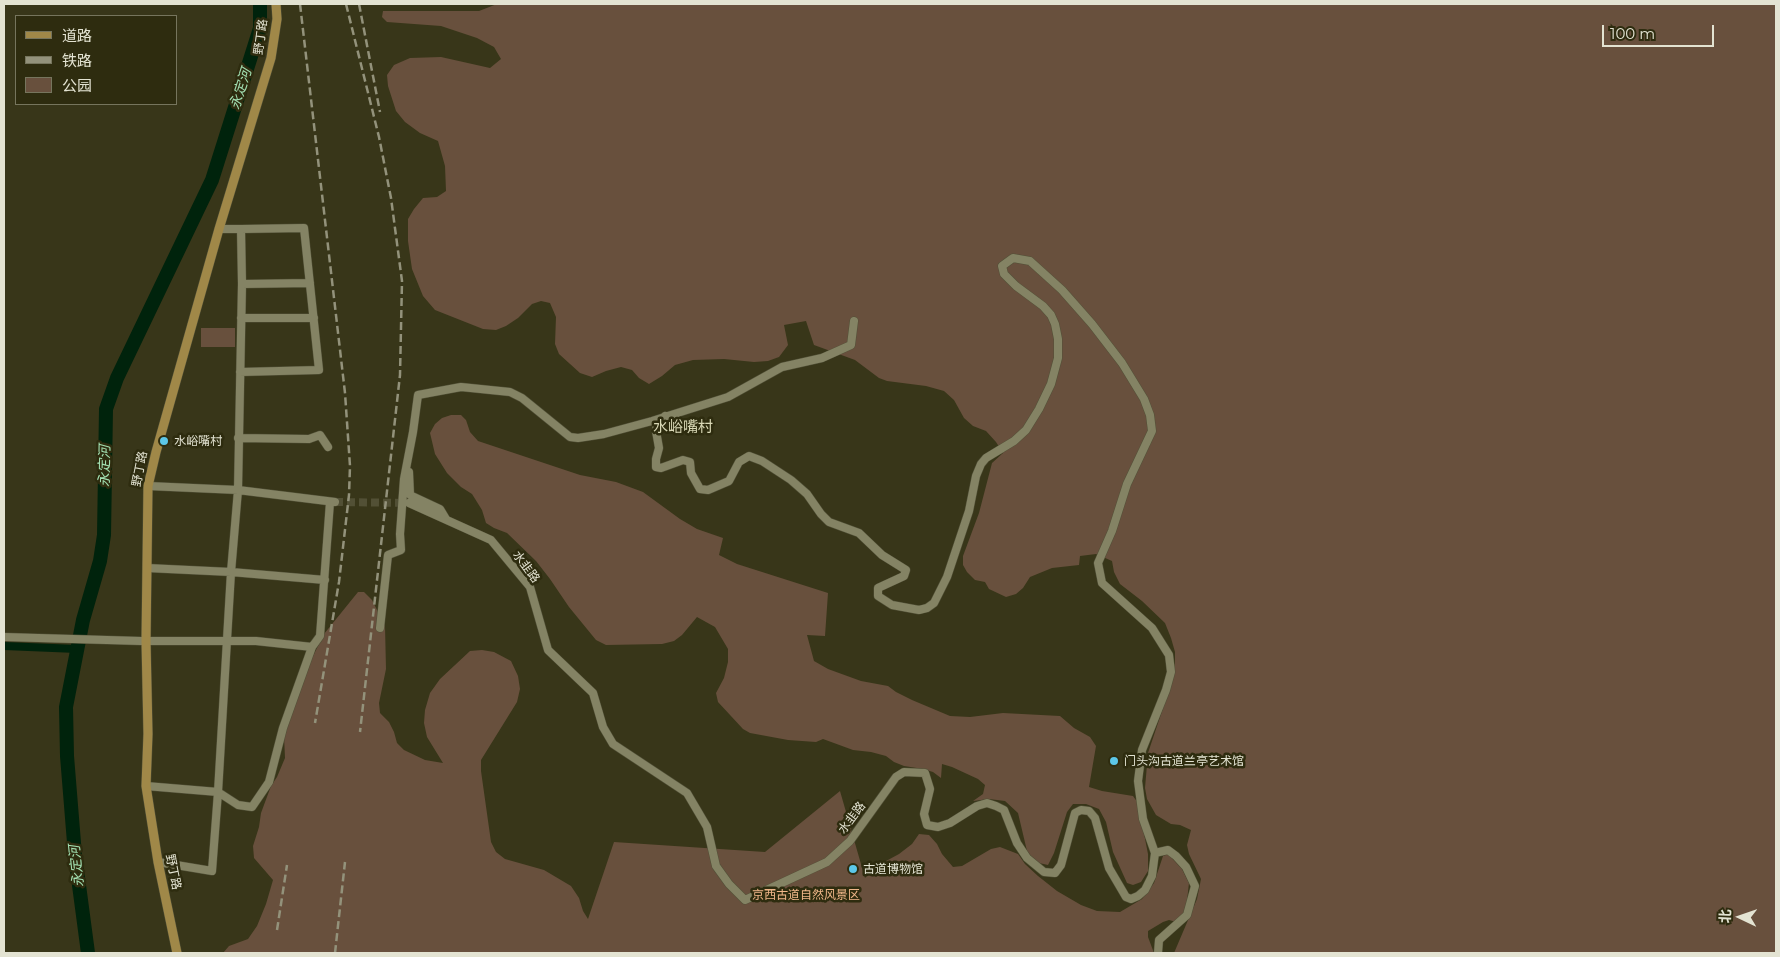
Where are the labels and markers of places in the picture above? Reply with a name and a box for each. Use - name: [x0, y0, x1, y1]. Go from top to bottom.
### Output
- place label: 水峪嘴村: [174, 434, 222, 448]
- marker: 水峪嘴村: [158, 435, 170, 447]
- place label: 门头沟古道兰亭艺术馆: [1124, 754, 1244, 768]
- marker: 门头沟古道兰亭艺术馆: [1108, 755, 1120, 767]
- place label: 古道博物馆: [863, 862, 923, 876]
- marker: 古道博物馆: [847, 863, 859, 875]

